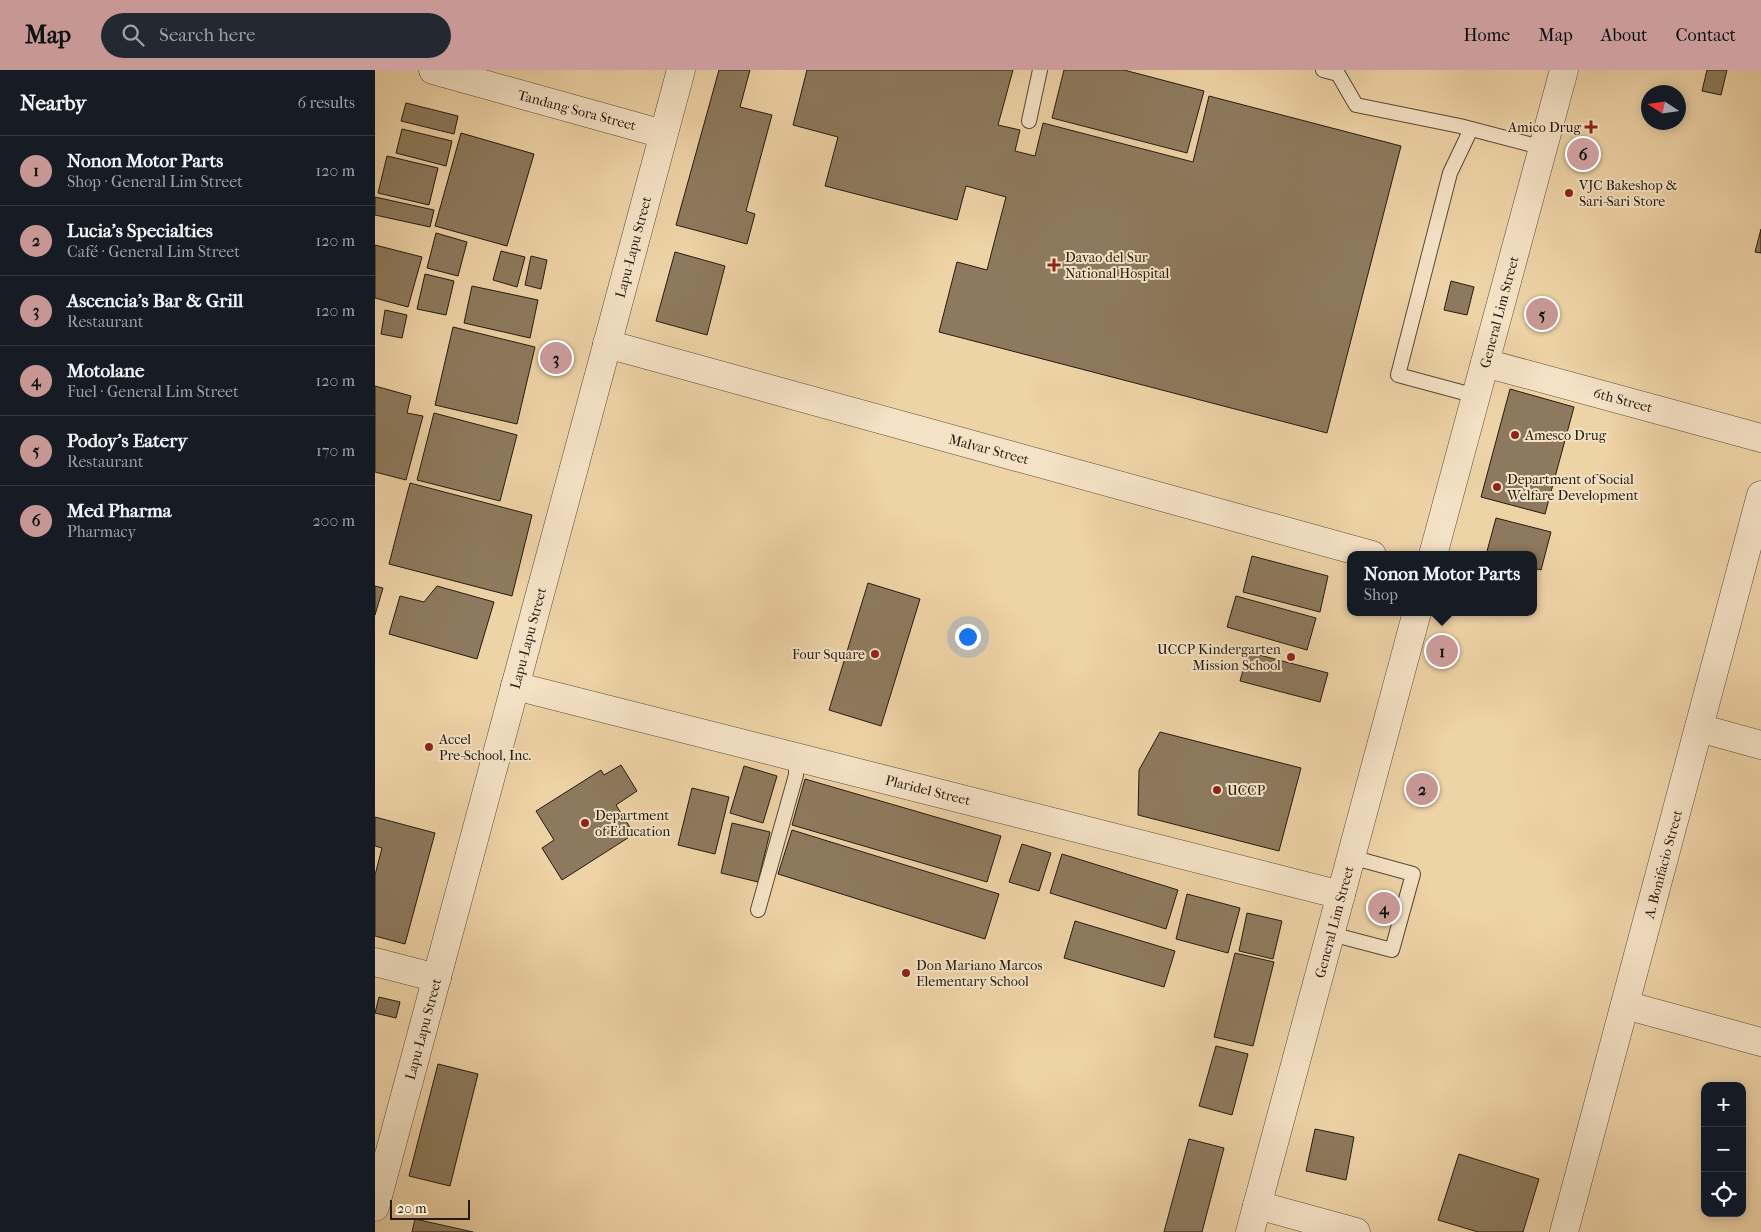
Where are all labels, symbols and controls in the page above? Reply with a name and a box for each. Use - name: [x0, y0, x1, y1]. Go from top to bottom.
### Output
- search box: [101, 13, 451, 58]
- text: Map: [25, 21, 71, 49]
- icon: search: [119, 21, 147, 49]
- text: Search here: [159, 24, 255, 46]
- text: Home: [1463, 25, 1510, 46]
- text: Map: [1538, 25, 1573, 46]
- text: About: [1601, 25, 1647, 46]
- text: Contact: [1675, 25, 1736, 46]
- north arrow: [1641, 85, 1686, 130]
- street label: Tandang Sora Street: [516, 86, 638, 134]
- text: Nearby: [20, 91, 86, 115]
- text: 6 results: [297, 93, 355, 112]
- place label: Amico Drug: [1507, 119, 1582, 136]
- marker: Amico Drug: [1585, 121, 1597, 133]
- pin: 6: [1567, 135, 1599, 173]
- text: Nonon Motor Parts: [67, 150, 223, 172]
- text: 1: [33, 161, 39, 180]
- text: 120 m: [316, 161, 355, 180]
- text: Shop · General Lim Street: [67, 172, 243, 191]
- place label: VJC Bakeshop & Sari-Sari Store: [1578, 177, 1678, 210]
- marker: VJC Bakeshop & Sari-Sari Store: [1563, 187, 1575, 199]
- street label: Lapu-Lapu Street: [612, 195, 655, 300]
- text: Lucia's Specialties: [67, 220, 213, 242]
- text: 2: [32, 231, 40, 250]
- text: 120 m: [316, 231, 355, 250]
- text: Café · General Lim Street: [67, 242, 240, 261]
- place label: Davao del Sur National Hospital: [1065, 249, 1170, 282]
- street label: General Lim Street: [1476, 254, 1523, 370]
- marker: Davao del Sur National Hospital: [1047, 258, 1061, 272]
- text: Ascencia's Bar & Grill: [67, 290, 243, 312]
- pin: 5: [1526, 295, 1558, 333]
- text: 3: [33, 301, 39, 320]
- text: 120 m: [316, 301, 355, 320]
- text: Restaurant: [67, 312, 143, 331]
- pin: 3: [540, 339, 572, 377]
- text: Motolane: [67, 360, 144, 382]
- text: 4: [31, 371, 41, 390]
- text: 120 m: [316, 371, 355, 390]
- text: Fuel · General Lim Street: [67, 382, 239, 401]
- street label: 6th Street: [1592, 384, 1654, 417]
- place label: Amesco Drug: [1524, 427, 1607, 444]
- marker: Amesco Drug: [1509, 429, 1521, 441]
- text: Podoy's Eatery: [67, 430, 187, 452]
- street label: Malvar Street: [947, 431, 1031, 468]
- text: 5: [33, 441, 39, 460]
- text: 170 m: [316, 441, 355, 460]
- text: Restaurant: [67, 452, 143, 471]
- place label: Department of Social Welfare Development: [1506, 471, 1638, 504]
- marker: Department of Social Welfare Development: [1491, 481, 1503, 493]
- text: Med Pharma: [67, 500, 172, 522]
- text: 6: [32, 511, 40, 530]
- text: 200 m: [312, 511, 355, 530]
- text: Pharmacy: [67, 522, 136, 541]
- popup: [1347, 551, 1537, 616]
- text: Nonon Motor Parts: [1364, 563, 1520, 585]
- text: Shop: [1364, 585, 1398, 604]
- street label: Lapu-Lapu Street: [507, 586, 550, 691]
- your location: [955, 624, 981, 650]
- pin: 1: [1426, 632, 1458, 670]
- place label: UCCP Kindergarten Mission School: [1157, 641, 1281, 674]
- place label: Four Square: [792, 646, 865, 663]
- marker: Four Square: [869, 648, 881, 660]
- marker: UCCP Kindergarten Mission School: [1285, 651, 1297, 663]
- place label: Accel Pre-School, Inc.: [438, 731, 532, 764]
- marker: Accel Pre-School, Inc.: [423, 741, 435, 753]
- pin: 2: [1406, 770, 1438, 808]
- street label: Plaridel Street: [884, 772, 972, 809]
- place label: UCCP: [1227, 782, 1266, 799]
- marker: UCCP: [1211, 784, 1223, 796]
- place label: Department of Education: [595, 807, 670, 840]
- street label: A. Bonifacio Street: [1641, 808, 1686, 921]
- marker: Department of Education: [579, 817, 591, 829]
- street label: General Lim Street: [1311, 864, 1358, 980]
- pin: 4: [1368, 889, 1400, 927]
- place label: Don Mariano Marcos Elementary School: [916, 957, 1042, 990]
- marker: Don Mariano Marcos Elementary School: [900, 967, 912, 979]
- street label: Lapu-Lapu Street: [402, 977, 445, 1082]
- map controls: [1701, 1082, 1746, 1217]
- button: +: [1701, 1082, 1746, 1127]
- button: −: [1701, 1127, 1746, 1172]
- button: locate: [1701, 1172, 1746, 1217]
- scale bar: [390, 1197, 470, 1220]
- text: 20 m: [397, 1200, 427, 1217]

